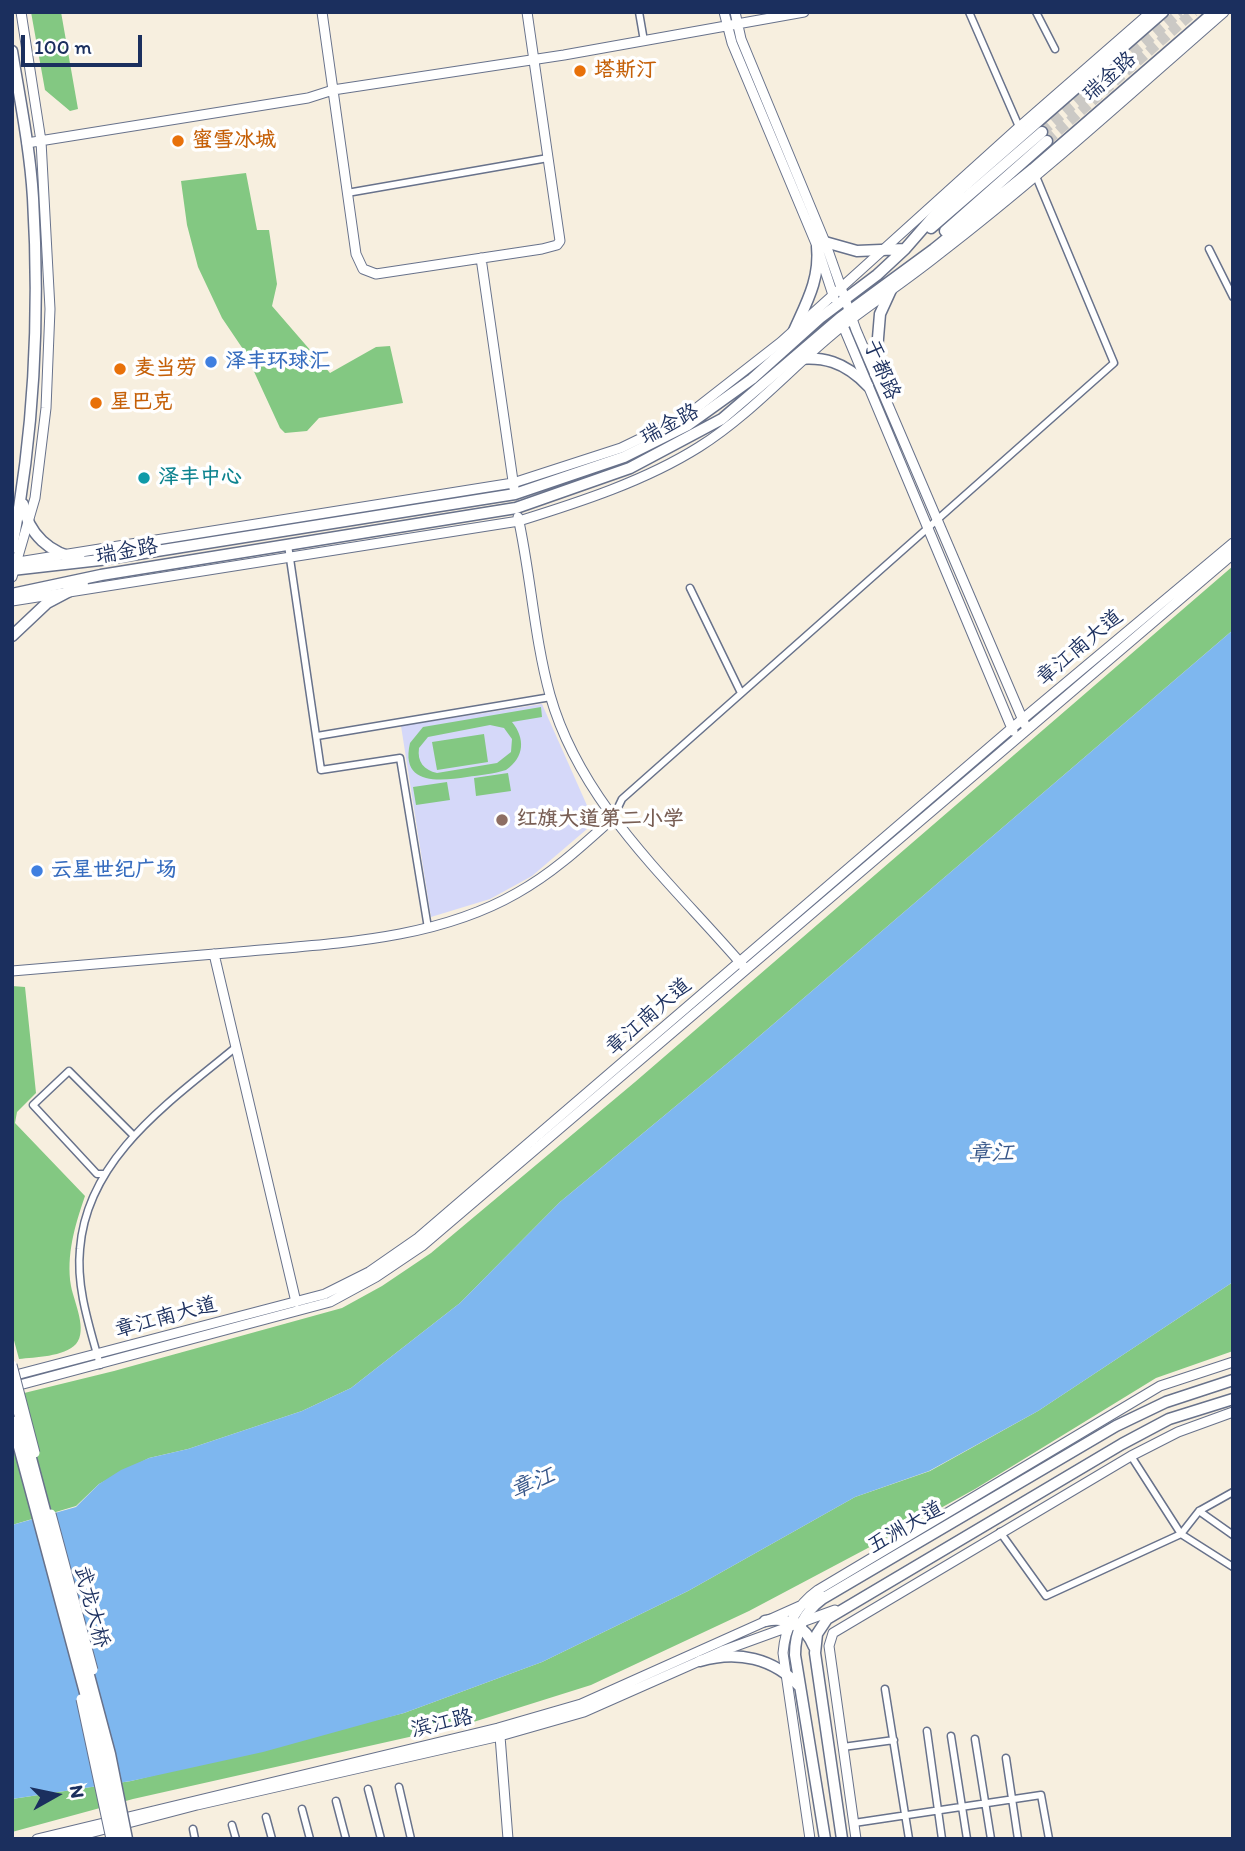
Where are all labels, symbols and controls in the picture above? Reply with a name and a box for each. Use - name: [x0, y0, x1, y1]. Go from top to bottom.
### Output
- scale bar: [24, 21, 145, 65]
- text: 100 m: [34, 34, 92, 59]
- street label: 瑞金路: [1078, 47, 1142, 107]
- place label: 塔斯汀: [594, 58, 657, 84]
- marker: 塔斯汀: [572, 63, 588, 79]
- place label: 蜜雪冰城: [192, 128, 276, 154]
- marker: 蜜雪冰城: [170, 133, 186, 149]
- street label: 于都路: [857, 336, 905, 404]
- place label: 泽丰环球汇: [225, 349, 330, 375]
- marker: 泽丰环球汇: [203, 354, 219, 370]
- place label: 麦当劳: [134, 356, 197, 382]
- marker: 麦当劳: [112, 361, 128, 377]
- place label: 星巴克: [110, 390, 173, 416]
- marker: 星巴克: [88, 395, 104, 411]
- street label: 瑞金路: [636, 399, 704, 451]
- place label: 泽丰中心: [158, 465, 242, 491]
- marker: 泽丰中心: [136, 470, 152, 486]
- street label: 瑞金路: [94, 534, 160, 570]
- street label: 章江南大道: [1032, 605, 1128, 691]
- place label: 红旗大道第二小学: [516, 807, 684, 833]
- marker: 红旗大道第二小学: [494, 812, 510, 828]
- place label: 云星世纪广场: [51, 858, 177, 884]
- marker: 云星世纪广场: [29, 863, 45, 879]
- street label: 章江南大道: [601, 973, 697, 1061]
- water label: 章江: [968, 1140, 1014, 1168]
- street label: 章江南大道: [112, 1292, 220, 1344]
- water label: 章江: [506, 1462, 560, 1506]
- street label: 五洲大道: [863, 1496, 949, 1560]
- street label: 武龙大桥: [68, 1563, 114, 1651]
- street label: 滨江路: [408, 1705, 476, 1743]
- north arrow: [21, 1760, 91, 1830]
- text: N: [65, 1783, 90, 1800]

